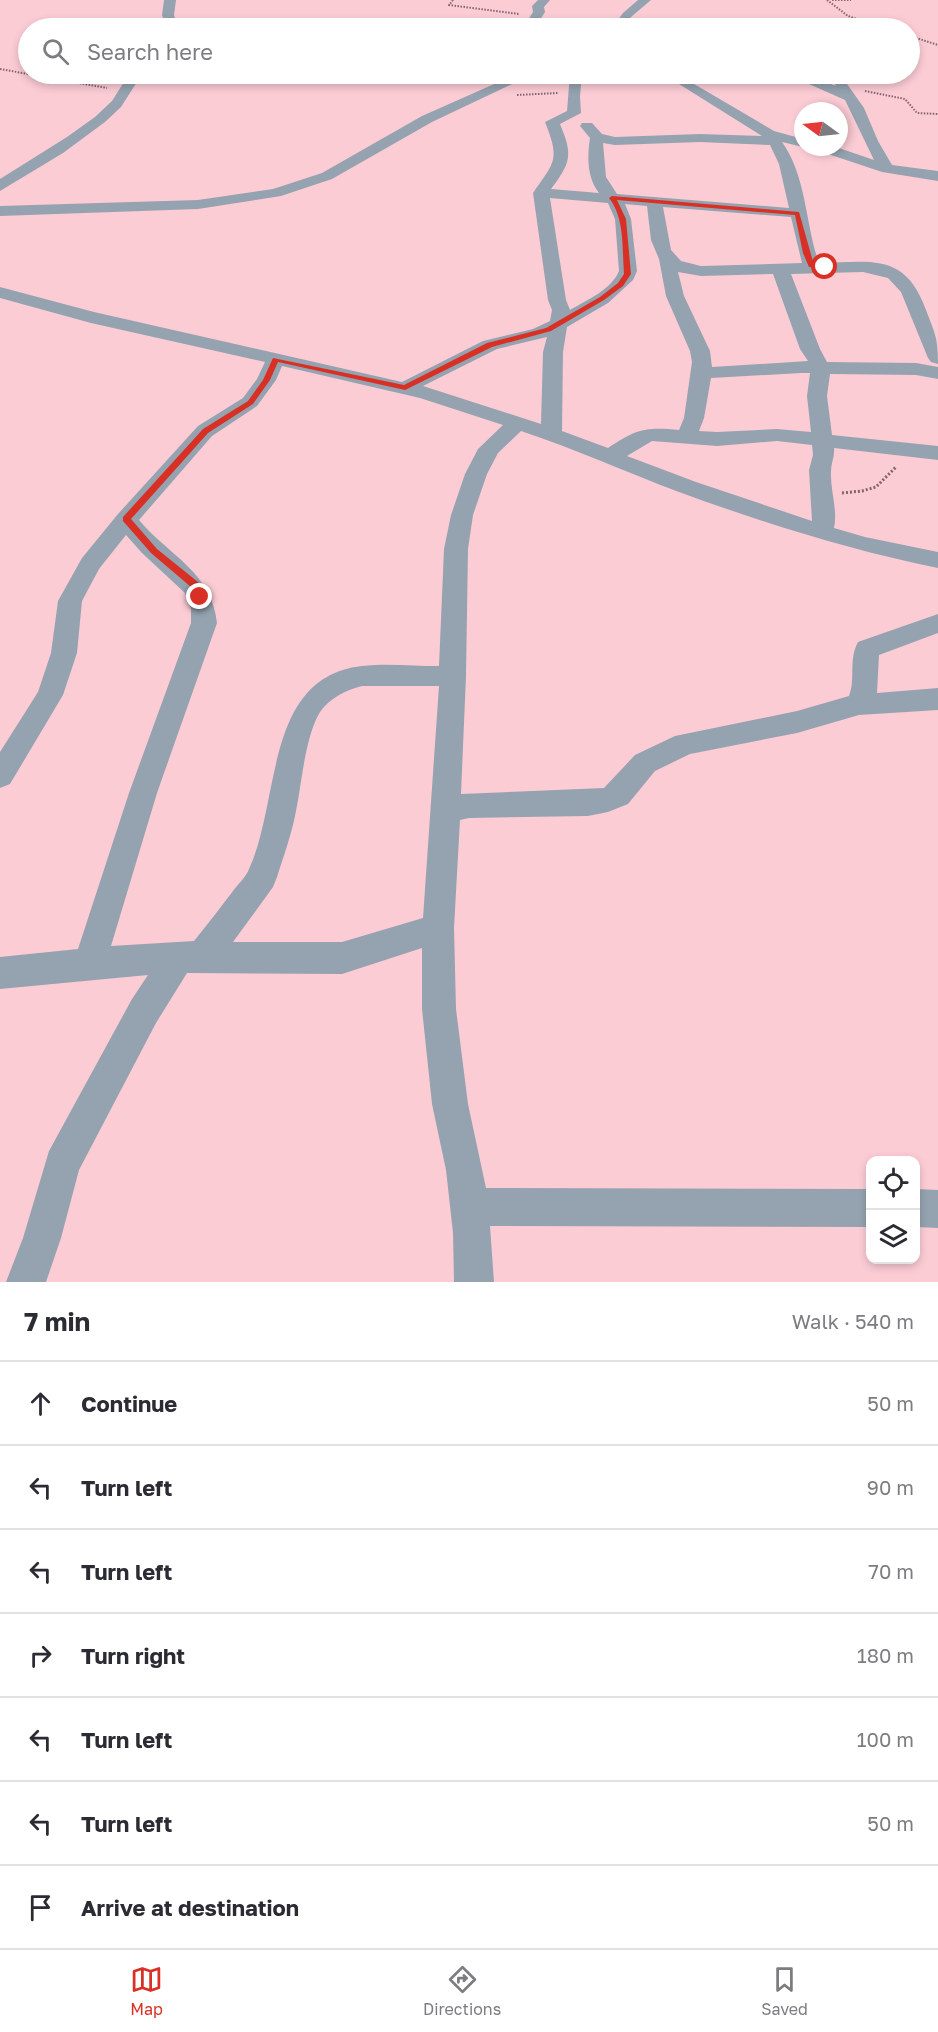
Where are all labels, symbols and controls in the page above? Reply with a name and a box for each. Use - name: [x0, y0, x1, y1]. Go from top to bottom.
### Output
- search box: [18, 18, 920, 84]
- icon: search: [39, 35, 72, 68]
- text: Search here: [87, 38, 213, 65]
- north arrow: [794, 102, 848, 156]
- route start: [811, 253, 837, 279]
- route end: [186, 583, 212, 609]
- map controls: [866, 1156, 920, 1264]
- button: locate: [866, 1156, 920, 1210]
- button: layers: [866, 1210, 920, 1264]
- text: 7 min: [24, 1306, 90, 1337]
- text: Walk · 540 m: [792, 1309, 914, 1333]
- icon: ahead: [24, 1387, 57, 1420]
- text: Continue: [81, 1390, 177, 1417]
- text: 50 m: [867, 1391, 914, 1415]
- icon: left: [24, 1471, 57, 1504]
- text: Turn left: [81, 1474, 172, 1501]
- text: 90 m: [867, 1475, 914, 1499]
- icon: left: [24, 1555, 57, 1588]
- text: Turn left: [81, 1558, 172, 1585]
- text: 70 m: [868, 1559, 914, 1583]
- icon: right: [24, 1639, 57, 1672]
- text: Turn right: [81, 1642, 185, 1669]
- text: 180 m: [857, 1643, 914, 1667]
- icon: left: [24, 1723, 57, 1756]
- text: Turn left: [81, 1726, 172, 1753]
- text: 100 m: [857, 1727, 914, 1751]
- icon: left: [24, 1807, 57, 1840]
- text: Turn left: [81, 1810, 172, 1837]
- text: 50 m: [867, 1811, 914, 1835]
- icon: arrive: [24, 1891, 57, 1924]
- text: Arrive at destination: [81, 1894, 299, 1921]
- tab: Map: [130, 1963, 163, 2019]
- tab: Directions: [423, 1963, 501, 2019]
- tab: Saved: [761, 1963, 808, 2019]

